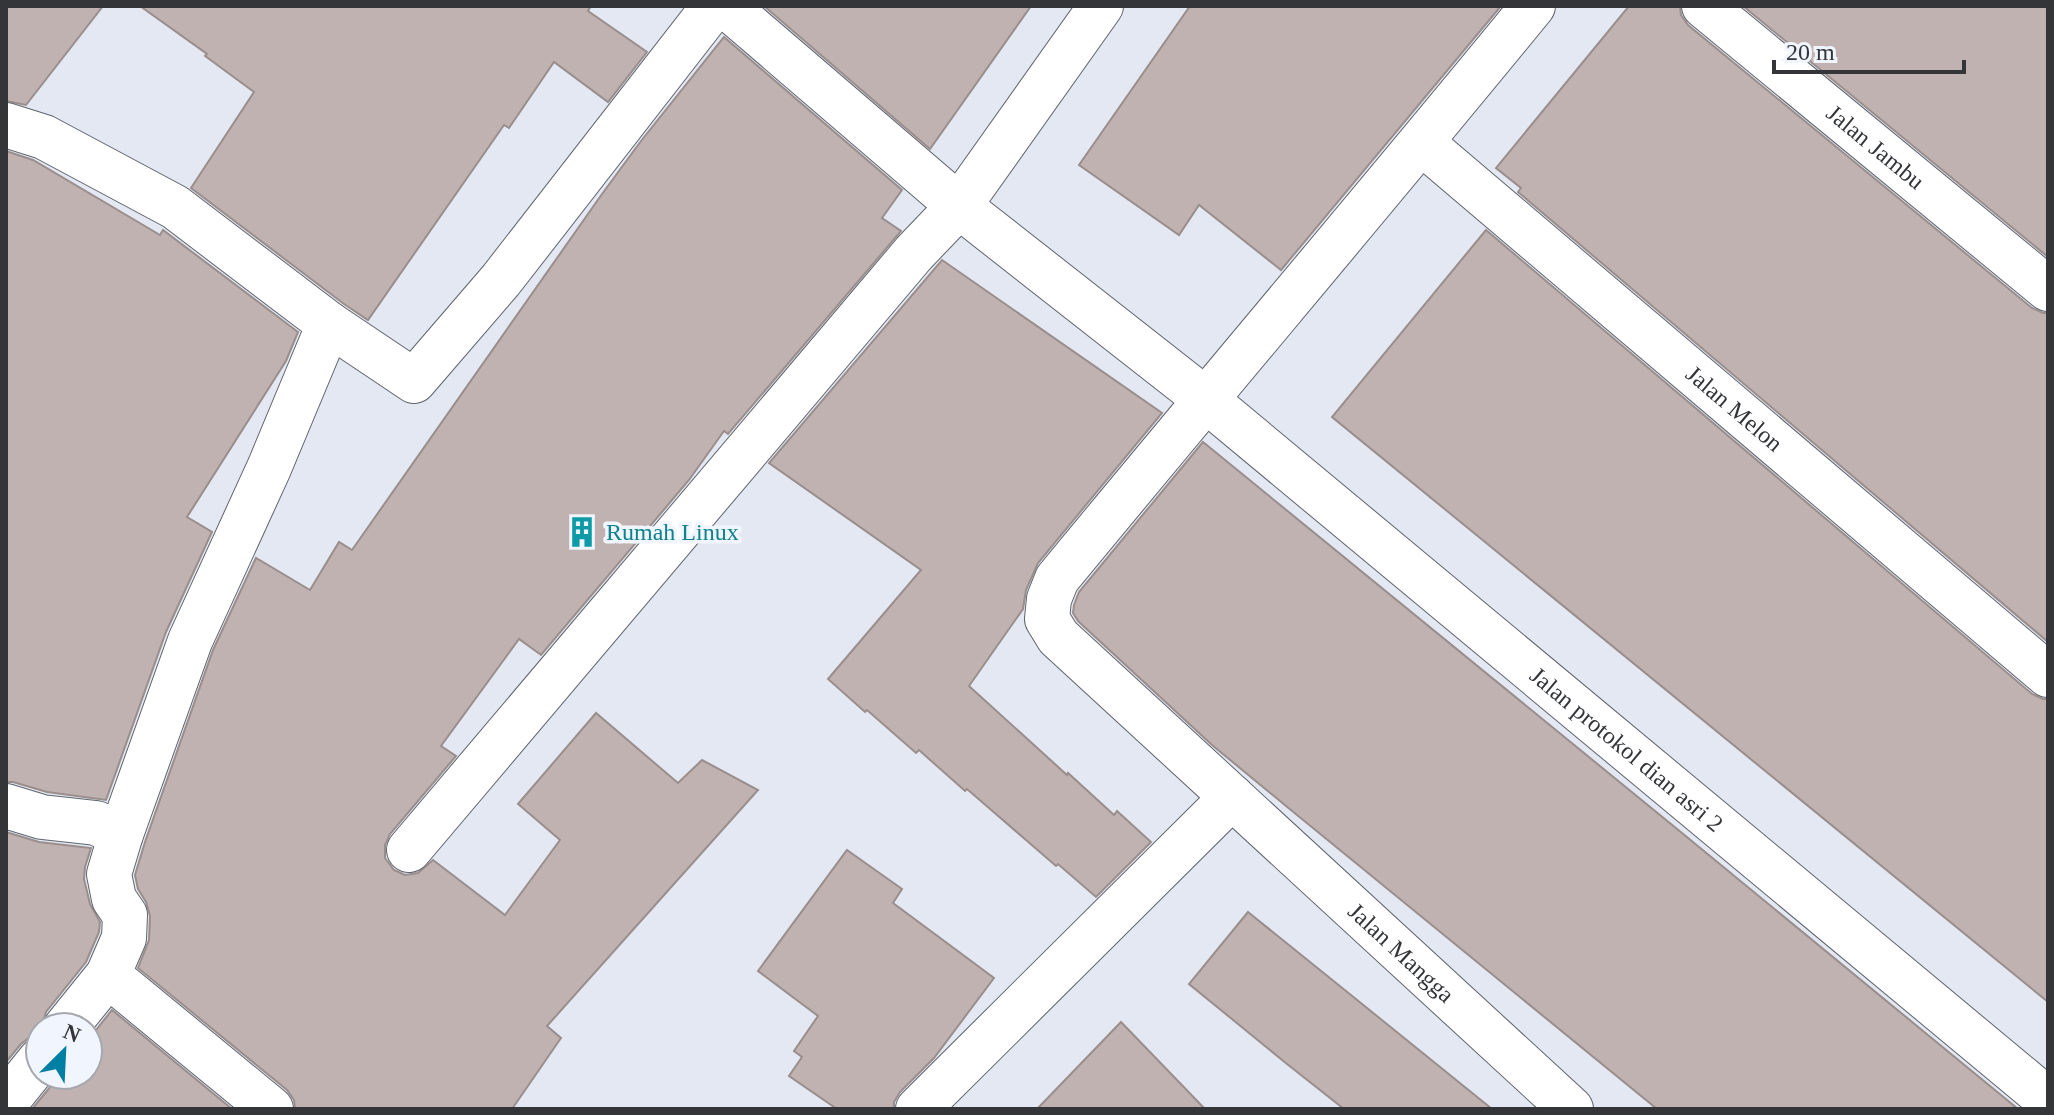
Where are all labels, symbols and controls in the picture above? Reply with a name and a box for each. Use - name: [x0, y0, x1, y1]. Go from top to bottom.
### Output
- scale bar: [1774, 24, 1964, 74]
- text: 20 m: [1786, 39, 1835, 65]
- street label: Jalan Jambu: [1822, 100, 1929, 195]
- street label: Jalan Melon: [1681, 360, 1788, 457]
- building icon: Rumah Linux: [565, 515, 599, 549]
- place label: Rumah Linux: [606, 519, 739, 545]
- street label: Jalan protokol dian asri 2: [1525, 662, 1728, 837]
- street label: Jalan Mangga: [1343, 898, 1460, 1008]
- north arrow: [24, 1011, 104, 1091]
- text: N: [60, 1019, 84, 1048]

